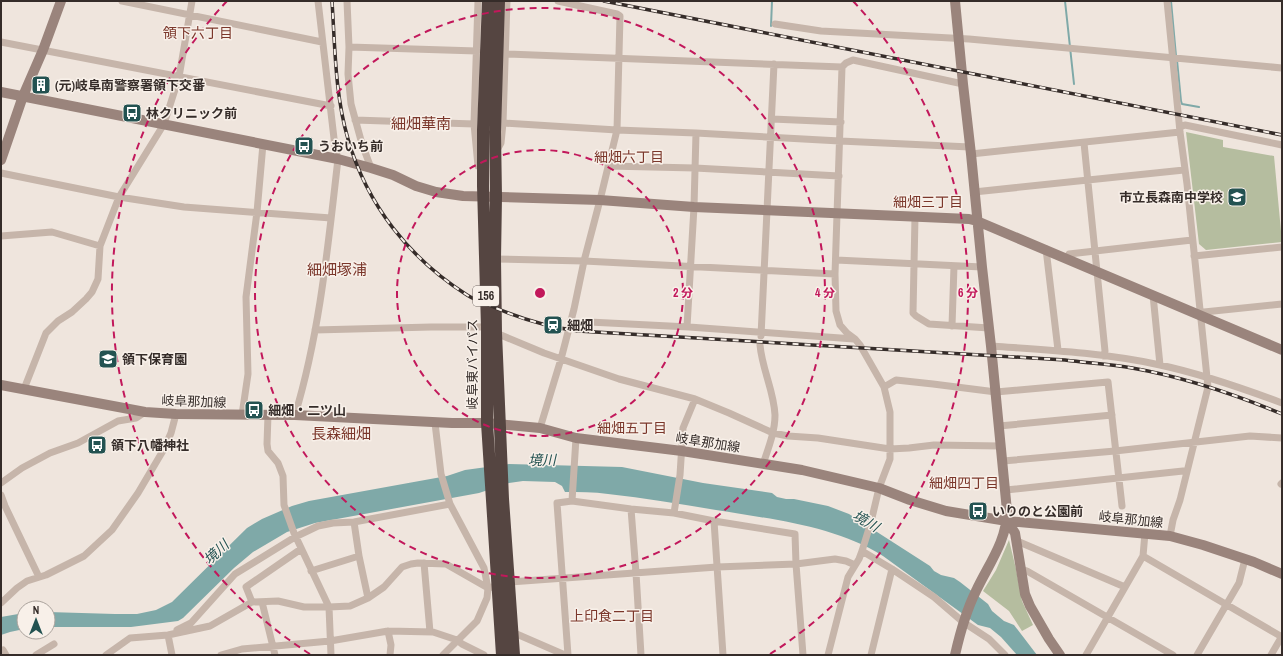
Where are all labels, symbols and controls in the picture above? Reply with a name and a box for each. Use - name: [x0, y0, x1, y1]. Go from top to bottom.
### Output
- district label: 領下六丁目: [163, 24, 233, 42]
- building icon: (元)岐阜南警察署領下交番: [30, 74, 52, 96]
- place label: (元)岐阜南警察署領下交番: [55, 77, 205, 94]
- bus stop icon: 林クリニック前: [121, 102, 143, 124]
- place label: 林クリニック前: [146, 105, 237, 122]
- district label: 細畑華南: [391, 113, 451, 134]
- bus stop icon: うおいち前: [293, 135, 315, 157]
- place label: うおいち前: [318, 138, 383, 155]
- district label: 細畑六丁目: [594, 148, 664, 166]
- school or university icon: 市立長森南中学校: [1226, 186, 1248, 208]
- place label: 市立長森南中学校: [1119, 189, 1223, 206]
- district label: 細畑三丁目: [893, 193, 963, 211]
- district label: 細畑塚浦: [307, 259, 367, 280]
- text: 2 分: [673, 285, 693, 301]
- text: 4 分: [815, 285, 835, 301]
- text: 6 分: [958, 285, 978, 301]
- road number: 156: [473, 286, 499, 306]
- centre of rings: [533, 286, 547, 300]
- station icon: 細畑: [542, 314, 564, 336]
- place label: 細畑: [567, 317, 593, 334]
- street label: 岐阜東バイパス: [464, 319, 481, 409]
- school or university icon: 領下保育園: [97, 348, 119, 370]
- place label: 領下保育園: [122, 351, 187, 368]
- street label: 岐阜那加線: [161, 392, 227, 411]
- bus stop icon: 細畑・二ツ山: [243, 399, 265, 421]
- place label: 細畑・二ツ山: [268, 402, 346, 419]
- district label: 細畑五丁目: [597, 419, 667, 437]
- district label: 長森細畑: [311, 423, 371, 444]
- street label: 岐阜那加線: [674, 429, 741, 456]
- bus stop icon: 領下八幡神社: [86, 434, 108, 456]
- place label: 領下八幡神社: [111, 437, 189, 454]
- water label: 境川: [528, 451, 558, 469]
- district label: 細畑四丁目: [929, 474, 999, 492]
- bus stop icon: いりのと公園前: [967, 500, 989, 522]
- place label: いりのと公園前: [992, 503, 1083, 520]
- water label: 境川: [849, 506, 884, 537]
- street label: 岐阜那加線: [1098, 508, 1164, 531]
- water label: 境川: [200, 535, 234, 568]
- north arrow: [16, 600, 56, 640]
- text: N: [33, 603, 39, 617]
- district label: 上印食二丁目: [570, 607, 654, 625]

